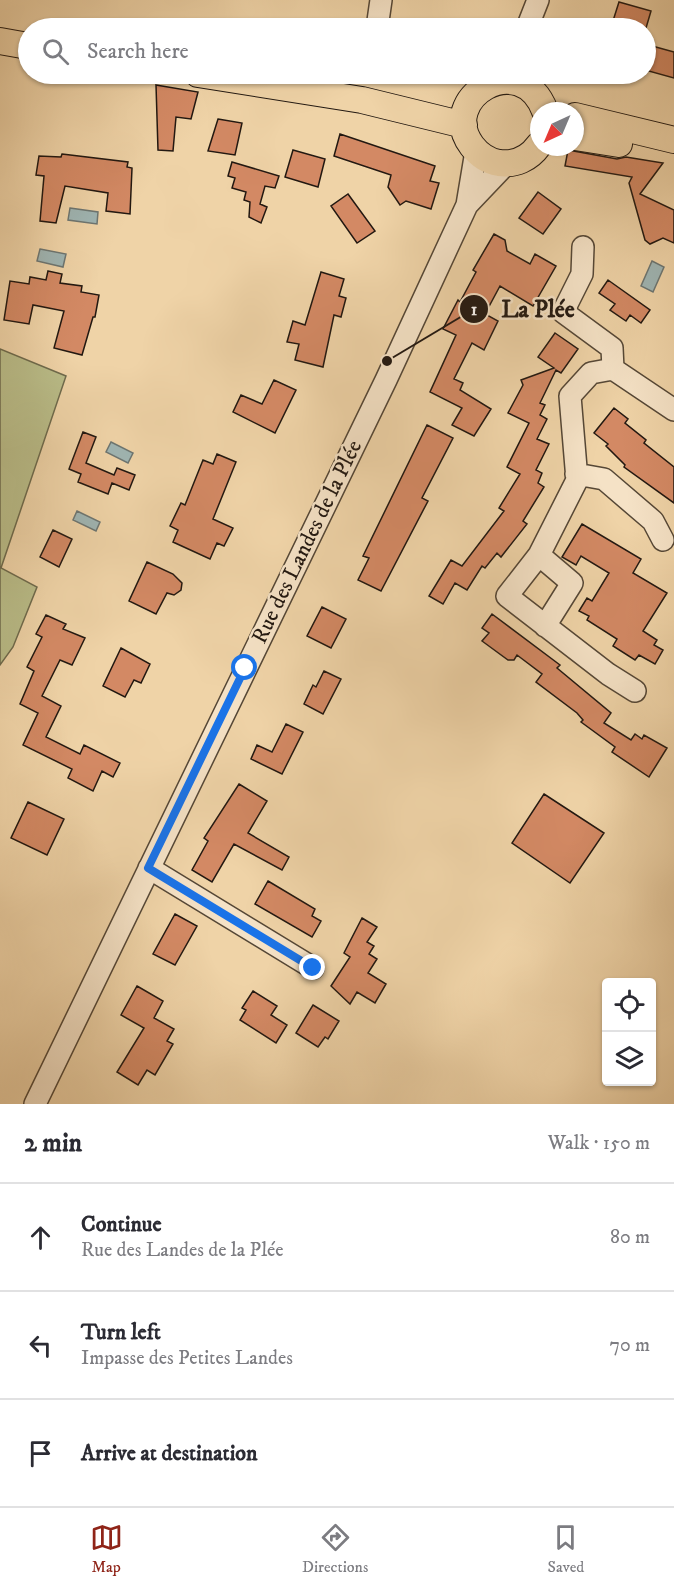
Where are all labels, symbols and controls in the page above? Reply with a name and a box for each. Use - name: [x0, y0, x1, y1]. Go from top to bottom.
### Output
- search box: [18, 18, 656, 84]
- icon: search: [39, 35, 72, 68]
- text: Search here: [87, 38, 189, 65]
- north arrow: [530, 102, 584, 156]
- callout: La Plée: [459, 288, 587, 330]
- text: La Plée: [501, 295, 575, 325]
- text: 1: [471, 299, 478, 321]
- street label: Rue des Landes de la Plée: [246, 436, 368, 648]
- route start: [231, 654, 257, 680]
- route end: [299, 954, 325, 980]
- map controls: [602, 978, 656, 1086]
- button: locate: [602, 978, 656, 1032]
- button: layers: [602, 1032, 656, 1086]
- text: 2 min: [24, 1127, 82, 1160]
- text: Walk · 150 m: [548, 1131, 650, 1156]
- text: Continue: [81, 1211, 162, 1238]
- icon: ahead: [24, 1221, 57, 1254]
- text: 80 m: [610, 1225, 650, 1250]
- text: Rue des Landes de la Plée: [81, 1238, 284, 1263]
- text: Turn left: [81, 1319, 161, 1346]
- icon: left: [24, 1329, 57, 1362]
- text: 70 m: [609, 1333, 650, 1358]
- text: Impasse des Petites Landes: [81, 1346, 293, 1371]
- icon: arrive: [24, 1437, 57, 1470]
- text: Arrive at destination: [81, 1440, 258, 1467]
- tab: Map: [90, 1521, 123, 1577]
- tab: Directions: [302, 1521, 368, 1577]
- tab: Saved: [548, 1521, 584, 1577]

